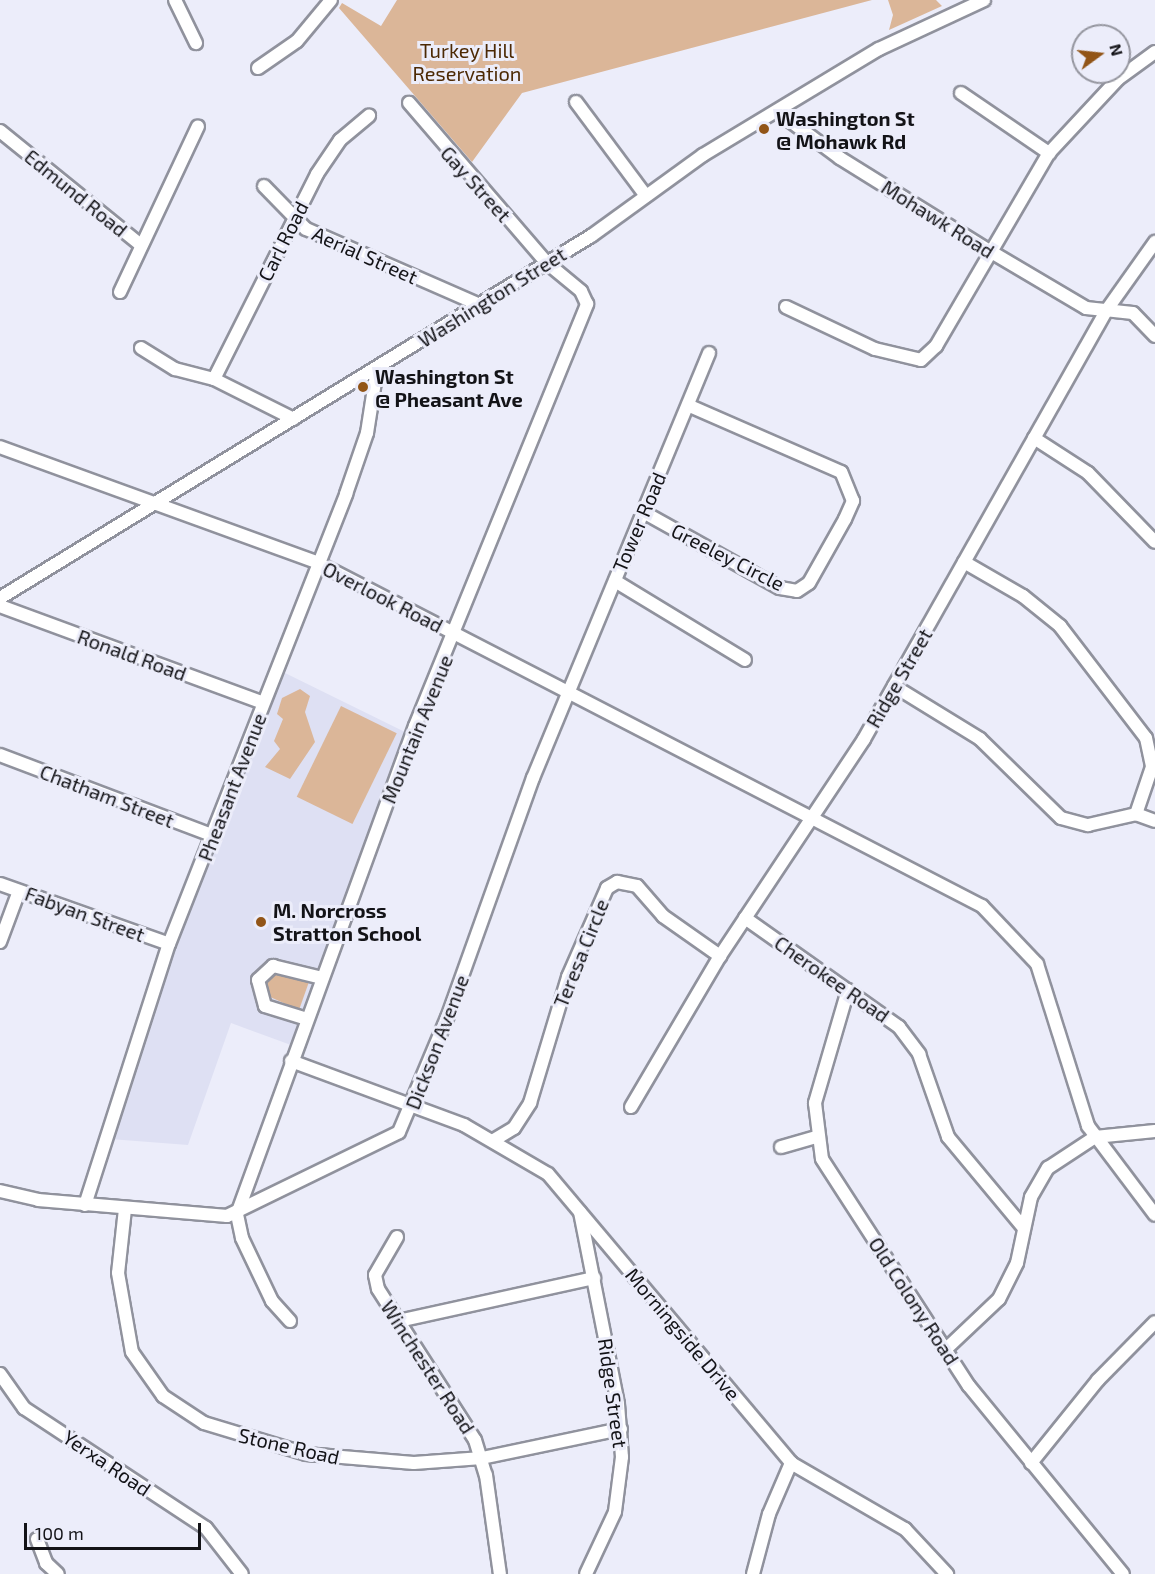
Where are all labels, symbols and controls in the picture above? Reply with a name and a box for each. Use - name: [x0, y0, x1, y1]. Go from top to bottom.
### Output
- north arrow: [1071, 24, 1131, 84]
- park label: Turkey Hill Reservation: [413, 38, 521, 85]
- text: N: [1106, 42, 1128, 58]
- place label: Washington St @ Mohawk Rd: [776, 106, 915, 153]
- marker: Washington St @ Mohawk Rd: [757, 122, 771, 136]
- street label: Gay Street: [436, 141, 516, 227]
- street label: Edmund Road: [20, 144, 132, 242]
- street label: Mohawk Road: [877, 175, 999, 263]
- street label: Carl Road: [253, 197, 313, 285]
- street label: Aerial Street: [308, 221, 422, 289]
- street label: Washington Street: [414, 242, 570, 352]
- place label: Washington St @ Pheasant Ave: [375, 364, 523, 411]
- marker: Washington St @ Pheasant Ave: [356, 380, 370, 394]
- street label: Tower Road: [607, 468, 671, 576]
- street label: Greeley Circle: [667, 518, 789, 596]
- street label: Overlook Road: [319, 556, 447, 638]
- street label: Ronald Road: [74, 624, 190, 686]
- street label: Ridge Street: [861, 624, 937, 732]
- street label: Mountain Avenue: [376, 651, 458, 807]
- street label: Pheasant Avenue: [193, 709, 271, 865]
- street label: Chatham Street: [37, 759, 177, 833]
- street label: Fabyan Street: [22, 881, 148, 947]
- street label: Teresa Circle: [548, 895, 614, 1011]
- place label: M. Norcross Stratton School: [273, 898, 421, 945]
- marker: M. Norcross Stratton School: [254, 915, 268, 929]
- street label: Cherokee Road: [770, 931, 894, 1027]
- street label: Dickson Avenue: [400, 971, 474, 1113]
- street label: Old Colony Road: [864, 1232, 964, 1370]
- street label: Morningside Drive: [621, 1263, 745, 1405]
- street label: Winchester Road: [376, 1296, 480, 1438]
- street label: Ridge Street: [593, 1337, 633, 1449]
- street label: Stone Road: [236, 1423, 342, 1469]
- street label: Yerxa Road: [58, 1425, 156, 1501]
- scale bar: [27, 1511, 204, 1549]
- text: 100 m: [35, 1522, 84, 1544]

